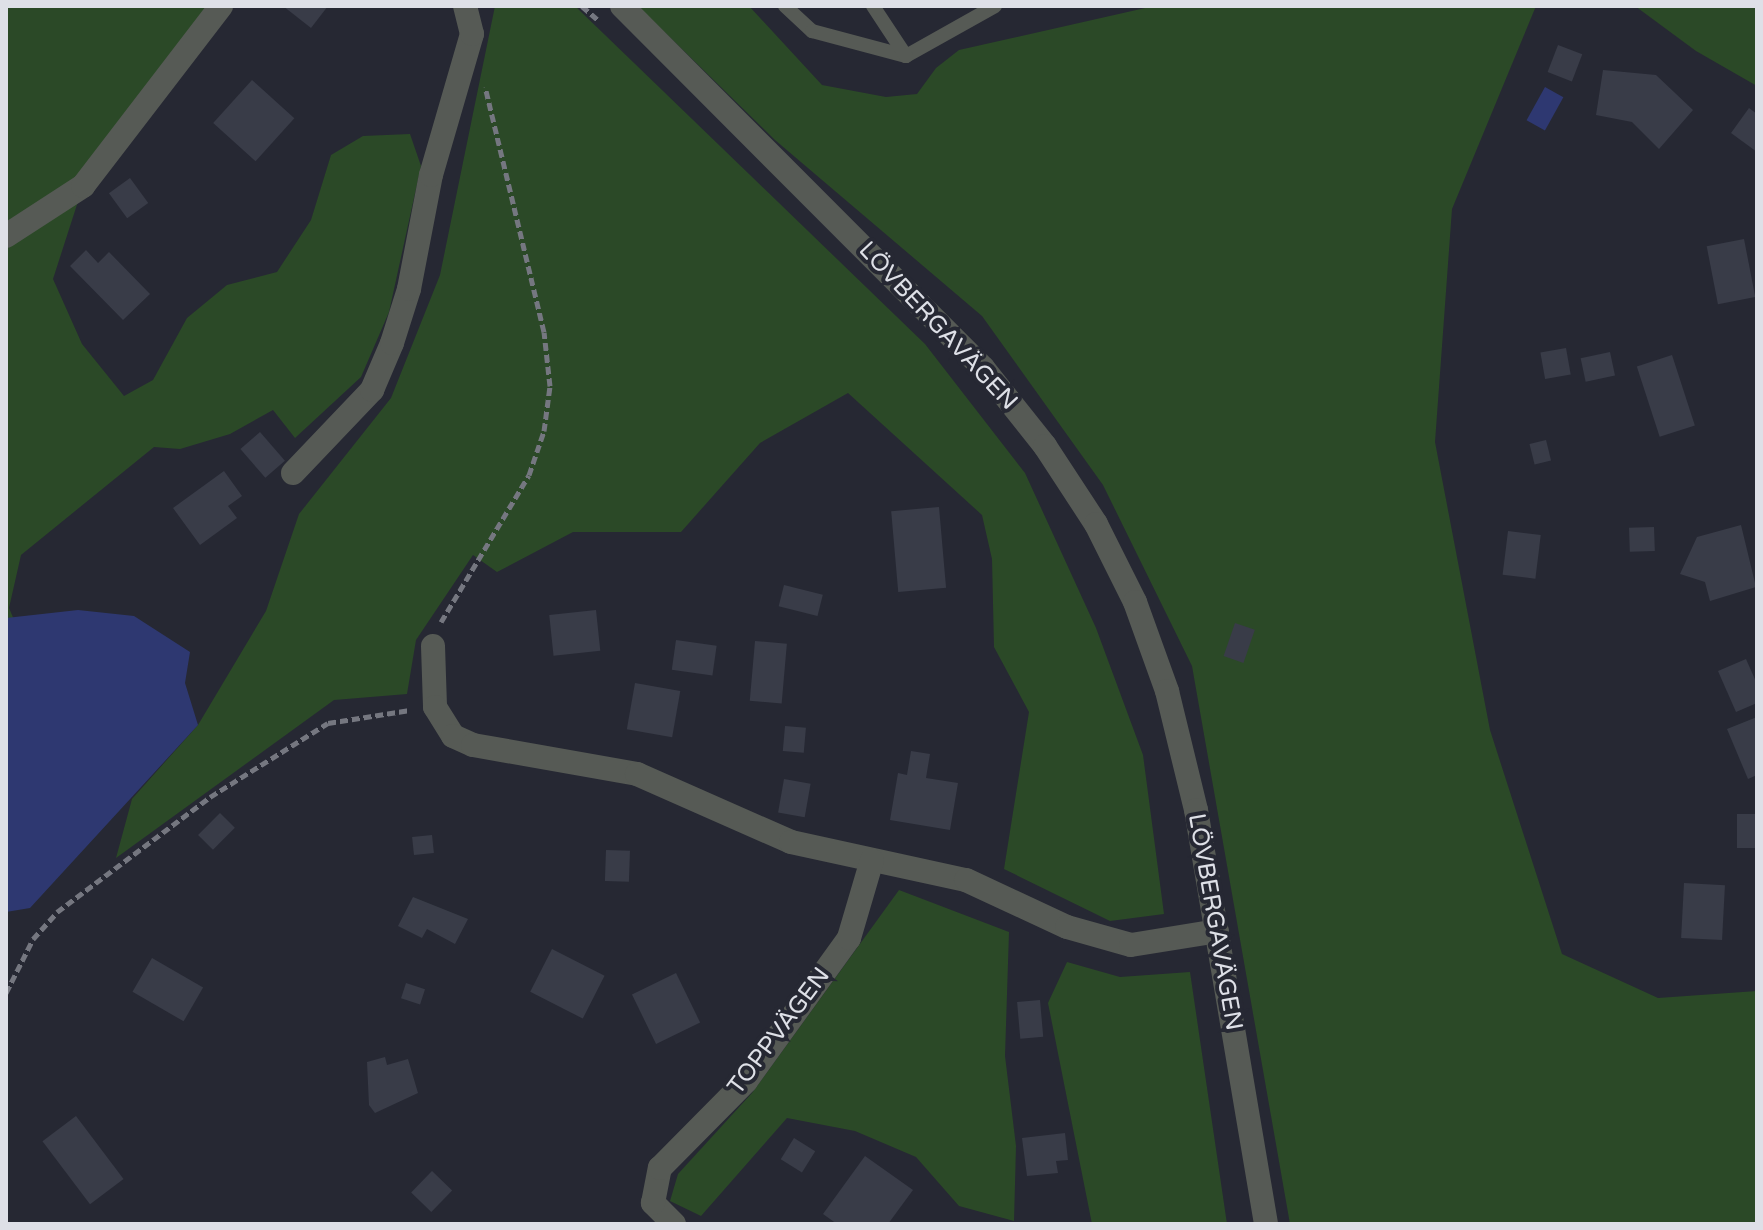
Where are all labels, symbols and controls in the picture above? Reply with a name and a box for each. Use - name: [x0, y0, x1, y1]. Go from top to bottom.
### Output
- street label: LÖVBERGAVÄGEN: [853, 236, 1023, 416]
- street label: LÖVBERGAVÄGEN: [1182, 811, 1248, 1033]
- street label: TOPPVÄGEN: [722, 962, 836, 1100]

